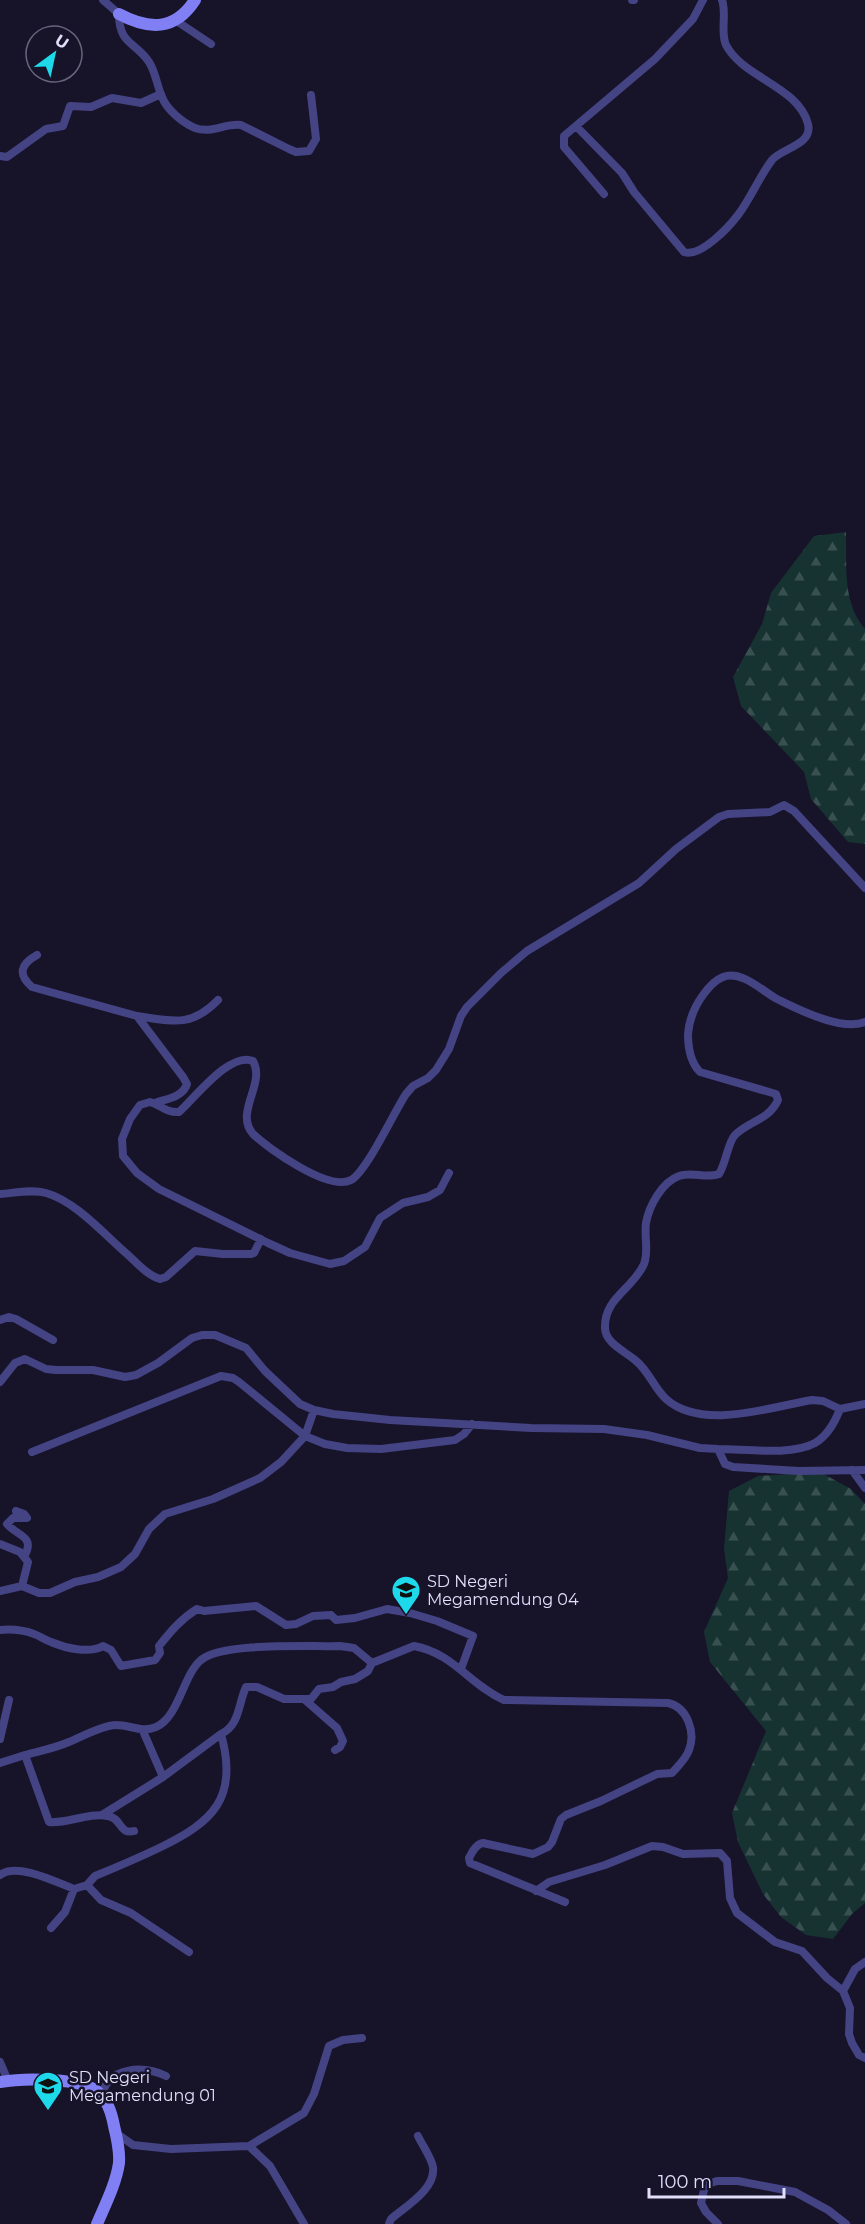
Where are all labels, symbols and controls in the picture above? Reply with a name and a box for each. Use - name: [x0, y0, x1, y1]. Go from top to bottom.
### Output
- north arrow: [24, 24, 84, 84]
- text: U: [51, 30, 72, 53]
- place label: SD Negeri Megamendung 04: [427, 1572, 579, 1609]
- school or university icon: SD Negeri Megamendung 04: [390, 1574, 422, 1616]
- place label: SD Negeri Megamendung 01: [69, 2068, 216, 2105]
- school or university icon: SD Negeri Megamendung 01: [32, 2070, 64, 2112]
- scale bar: [649, 2161, 784, 2199]
- text: 100 m: [658, 2171, 712, 2193]

